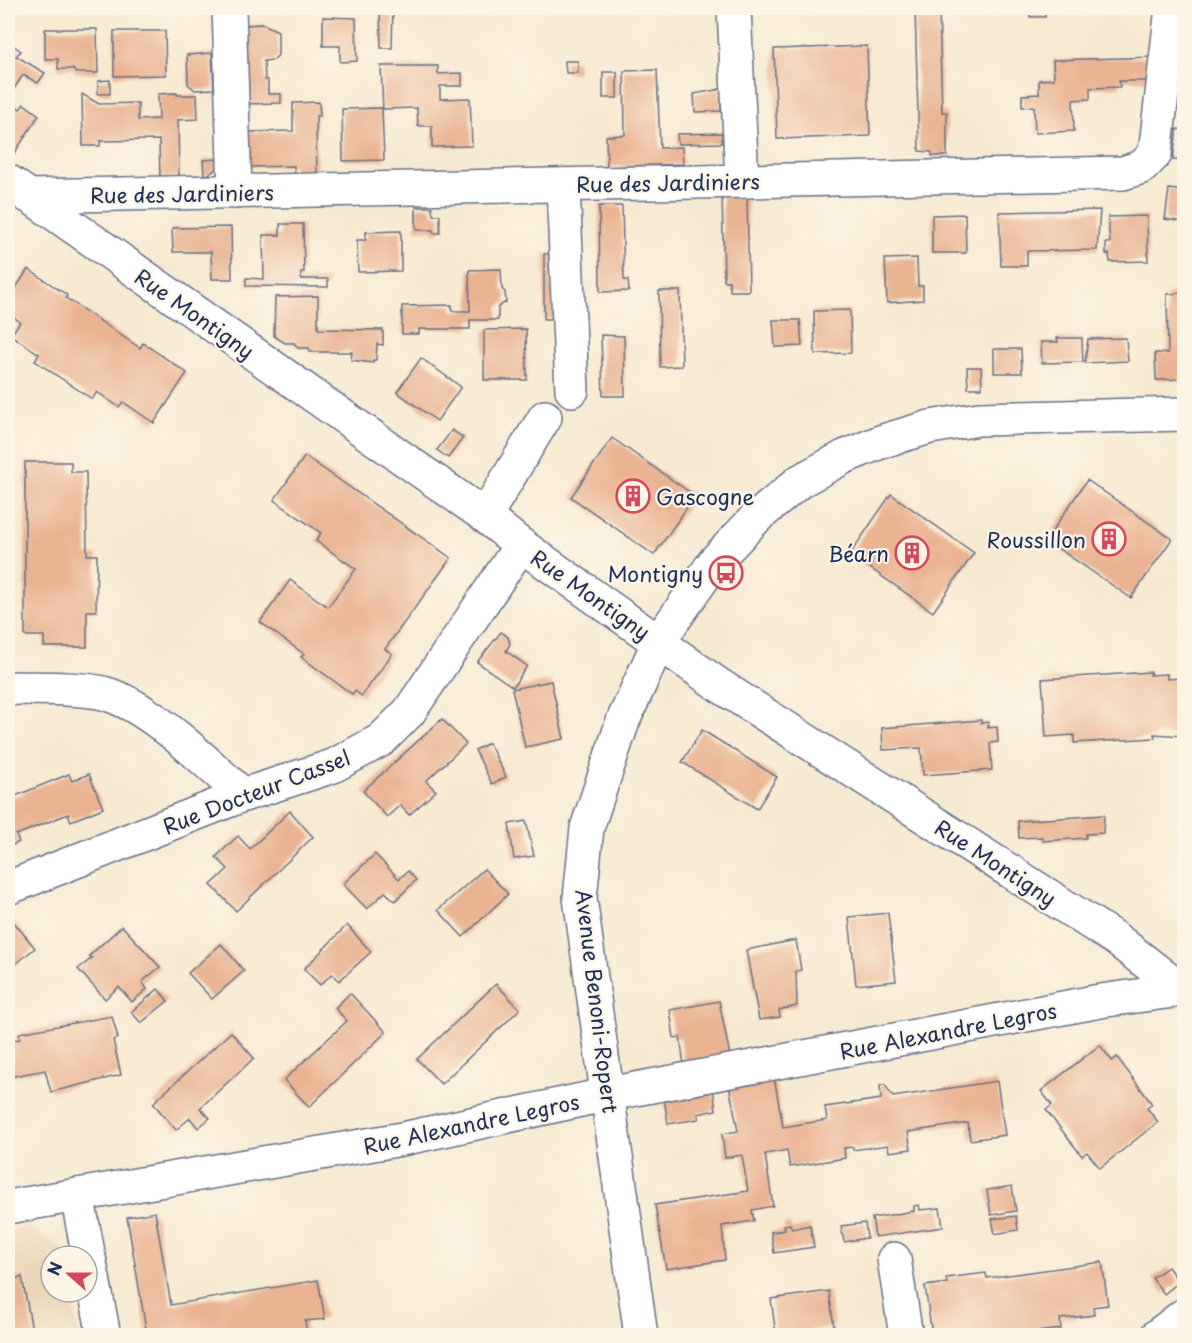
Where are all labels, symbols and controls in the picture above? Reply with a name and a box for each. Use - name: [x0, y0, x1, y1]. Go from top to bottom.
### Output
- street label: Rue des Jardiniers: [576, 164, 760, 200]
- street label: Rue des Jardiniers: [90, 175, 274, 211]
- street label: Rue Montigny: [129, 260, 261, 366]
- building icon: Gascogne: [615, 478, 651, 514]
- place label: Gascogne: [656, 480, 754, 512]
- building icon: Roussillon: [1091, 521, 1127, 557]
- place label: Roussillon: [987, 523, 1086, 555]
- building icon: Béarn: [894, 535, 930, 571]
- place label: Béarn: [828, 537, 889, 569]
- street label: Rue Montigny: [525, 541, 657, 647]
- bus stop icon: Montigny: [708, 555, 744, 591]
- place label: Montigny: [608, 557, 703, 589]
- street label: Rue Docteur Cassel: [158, 741, 354, 841]
- street label: Rue Montigny: [929, 811, 1063, 913]
- street label: Avenue Benoni-Ropert: [568, 887, 628, 1115]
- street label: Rue Alexandre Legros: [837, 993, 1059, 1067]
- street label: Rue Alexandre Legros: [360, 1084, 582, 1162]
- north arrow: [39, 1244, 99, 1304]
- text: N: [41, 1258, 68, 1278]

